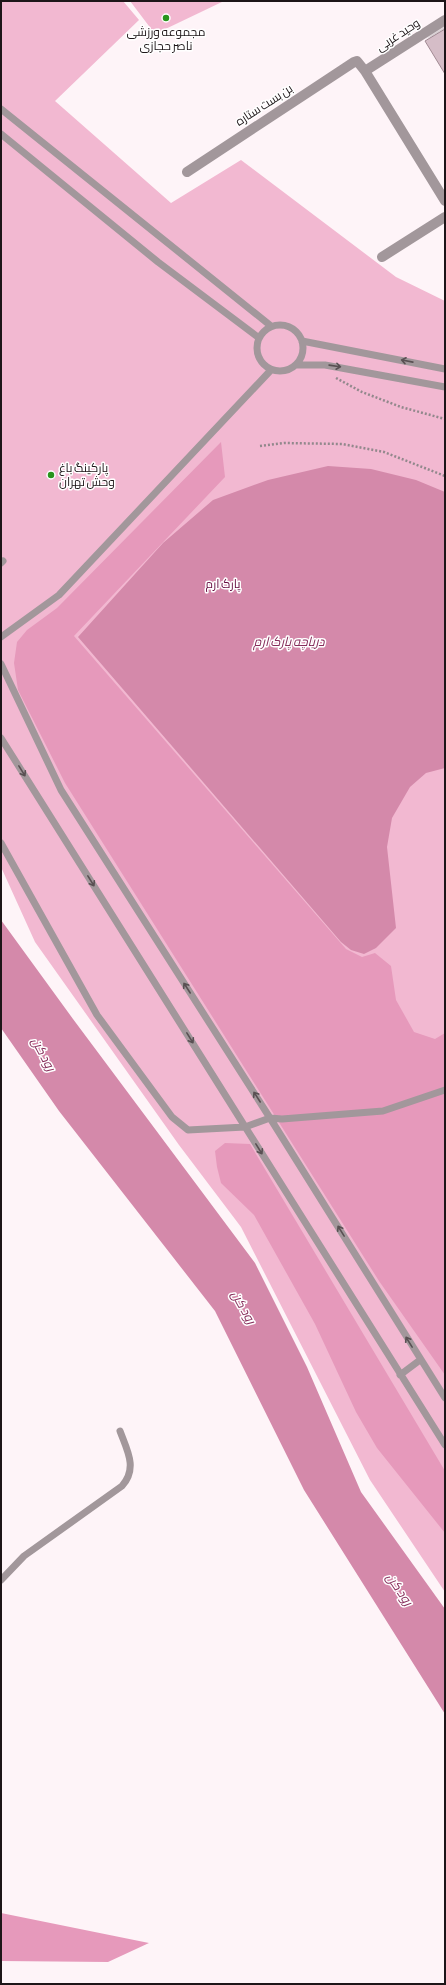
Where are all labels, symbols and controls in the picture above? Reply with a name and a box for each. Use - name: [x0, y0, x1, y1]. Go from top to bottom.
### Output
- marker: مجموعه ورزشی ناصر حجازی: [161, 13, 171, 23]
- street label: وحید غربی: [374, 16, 422, 54]
- place label: مجموعه ورزشی ناصر حجازی: [126, 25, 206, 53]
- street label: بن بست ستاره: [233, 81, 295, 129]
- one-way arrow: [401, 357, 414, 365]
- one-way arrow: [328, 363, 341, 371]
- place label: پارکینگ باغ وحش تهران: [59, 461, 115, 489]
- marker: پارکینگ باغ وحش تهران: [46, 470, 56, 480]
- park label: پارک ارم: [206, 577, 241, 593]
- water label: دریاچه پارک ارم: [252, 634, 325, 651]
- one-way arrow: [18, 765, 26, 777]
- one-way arrow: [87, 875, 95, 886]
- one-way arrow: [183, 982, 191, 993]
- one-way arrow: [186, 1032, 194, 1044]
- water label: رود کن: [28, 1035, 59, 1075]
- one-way arrow: [253, 1092, 261, 1103]
- one-way arrow: [254, 1143, 263, 1154]
- one-way arrow: [336, 1225, 344, 1237]
- water label: رود کن: [227, 1288, 260, 1328]
- one-way arrow: [405, 1337, 413, 1348]
- water label: رود کن: [383, 1570, 417, 1610]

